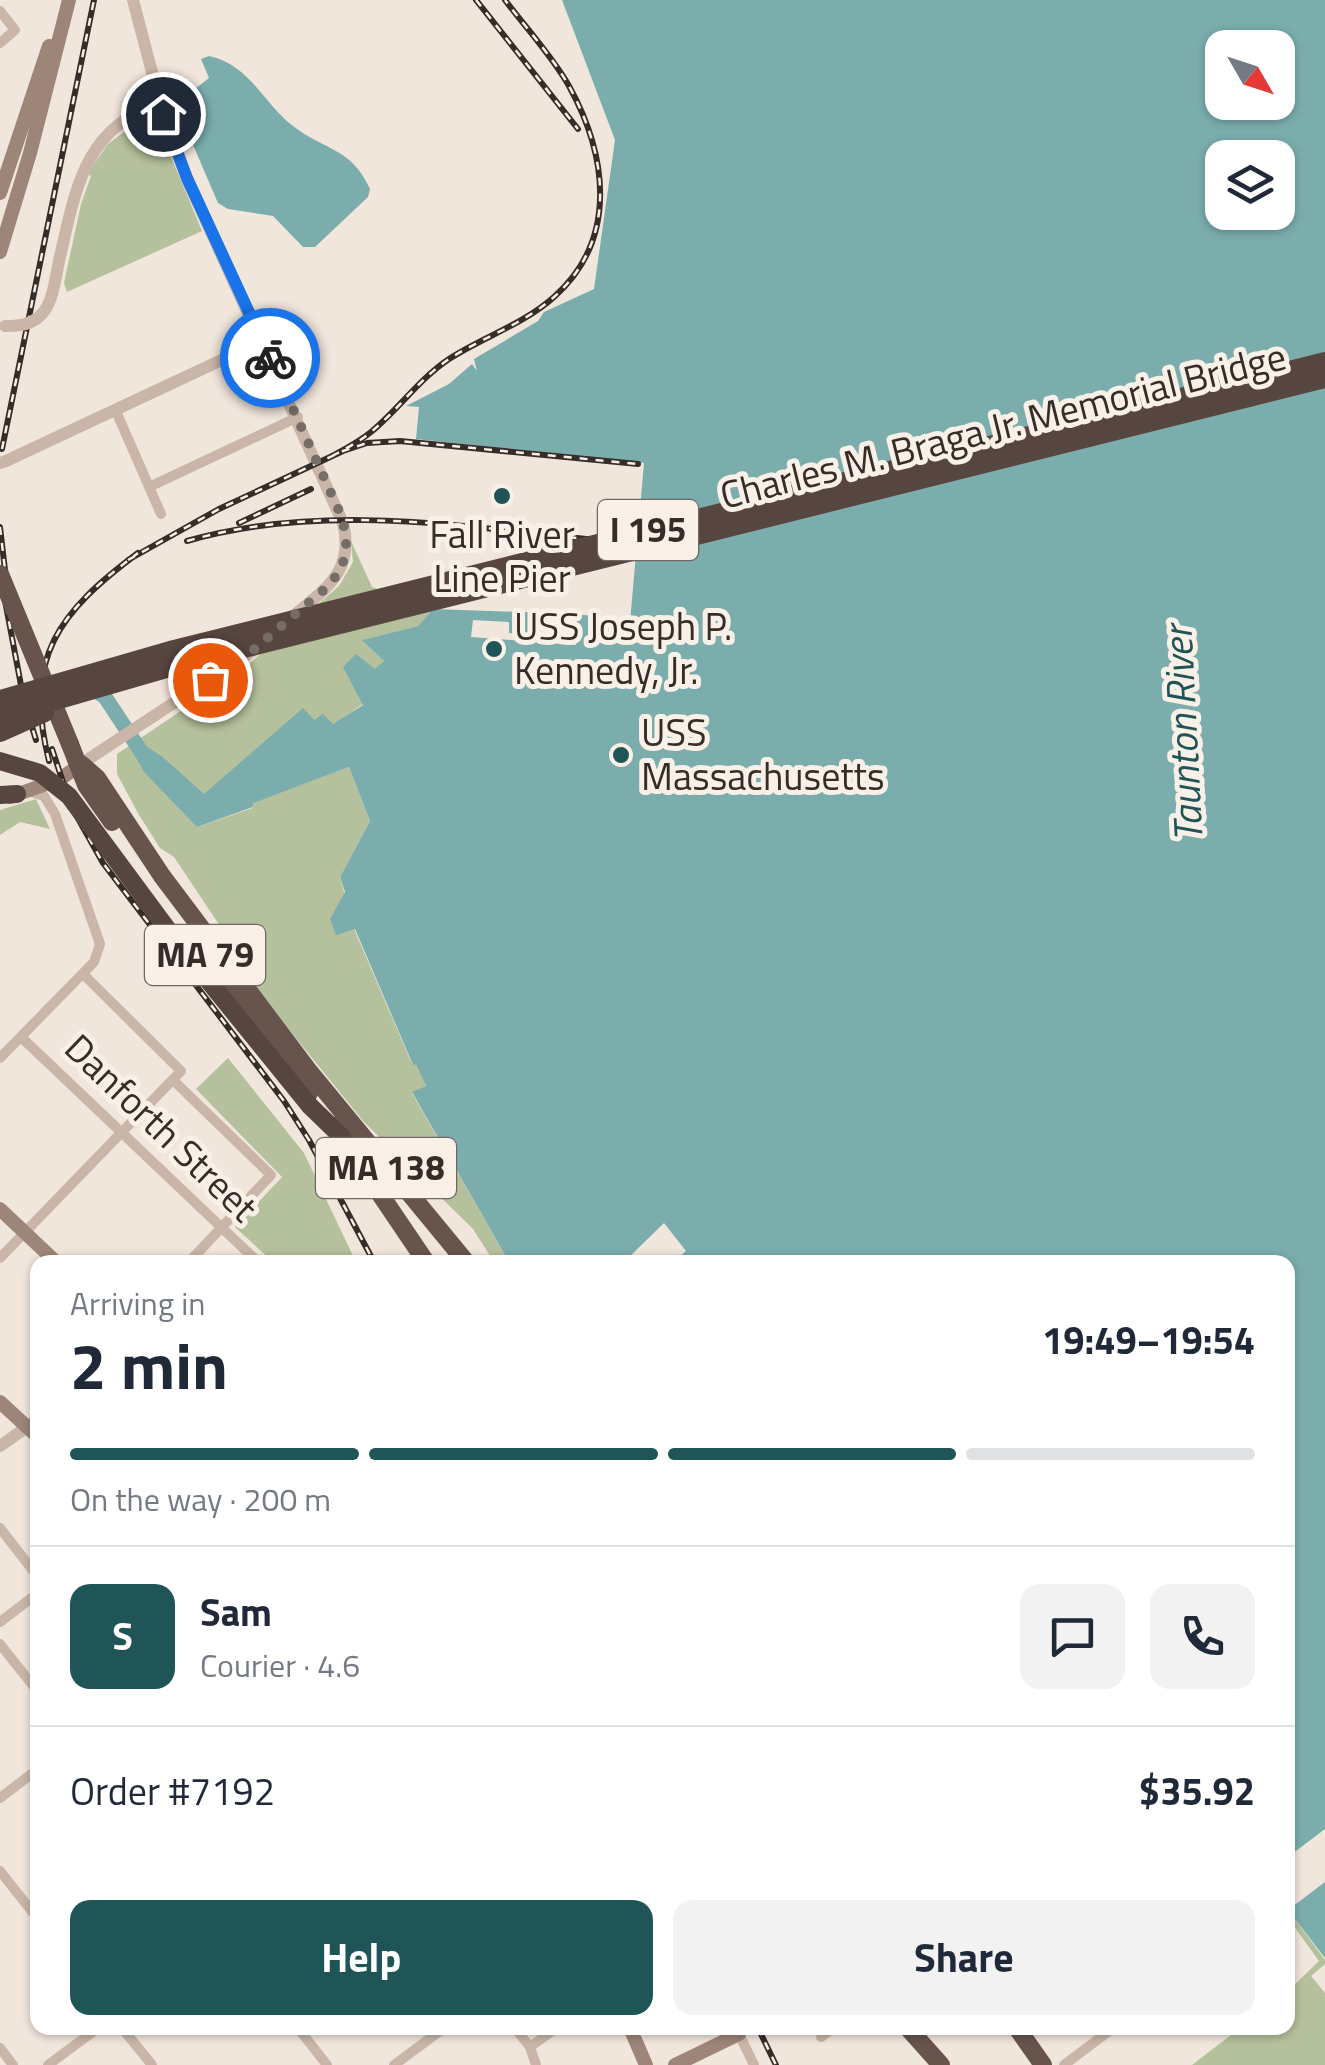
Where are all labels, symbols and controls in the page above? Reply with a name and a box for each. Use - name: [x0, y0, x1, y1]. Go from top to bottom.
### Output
- north arrow: [1205, 30, 1295, 120]
- map controls: [1205, 30, 1295, 230]
- pin: [121, 72, 206, 157]
- icon: home: [136, 87, 191, 142]
- button: layers: [1205, 140, 1295, 230]
- courier: [220, 308, 320, 408]
- street label: Charles M. Braga Jr. Memorial Bridge: [714, 327, 1292, 523]
- icon: bike: [243, 331, 298, 386]
- marker: Fall River Line Pier: [491, 485, 513, 507]
- road number: I 195: [598, 500, 698, 560]
- place label: Fall River Line Pier: [429, 505, 575, 607]
- place label: USS Joseph P. Kennedy, Jr.: [514, 597, 732, 699]
- water label: Taunton River: [1146, 620, 1219, 843]
- pin: [168, 638, 253, 723]
- marker: USS Joseph P. Kennedy, Jr.: [483, 638, 505, 660]
- icon: bag: [183, 653, 238, 708]
- place label: USS Massachusetts: [641, 703, 885, 805]
- marker: USS Massachusetts: [610, 744, 632, 766]
- road number: MA 79: [145, 925, 265, 985]
- street label: Danforth Street: [52, 1020, 272, 1235]
- road number: MA 138: [316, 1138, 456, 1198]
- text: Arriving in: [70, 1279, 206, 1327]
- text: 19:49–19:54: [1042, 1311, 1255, 1369]
- text: 2 min: [70, 1315, 228, 1414]
- text: On the way · 200 m: [70, 1475, 331, 1523]
- text: Sam: [200, 1583, 272, 1641]
- button: chat: [1020, 1584, 1125, 1689]
- button: phone: [1150, 1584, 1255, 1689]
- text: S: [112, 1607, 133, 1665]
- text: Courier · 4.6: [200, 1641, 360, 1689]
- text: Order #7192: [70, 1762, 275, 1820]
- text: $35.92: [1139, 1762, 1255, 1820]
- button: Help: [70, 1900, 653, 2015]
- button: Share: [673, 1900, 1255, 2015]

